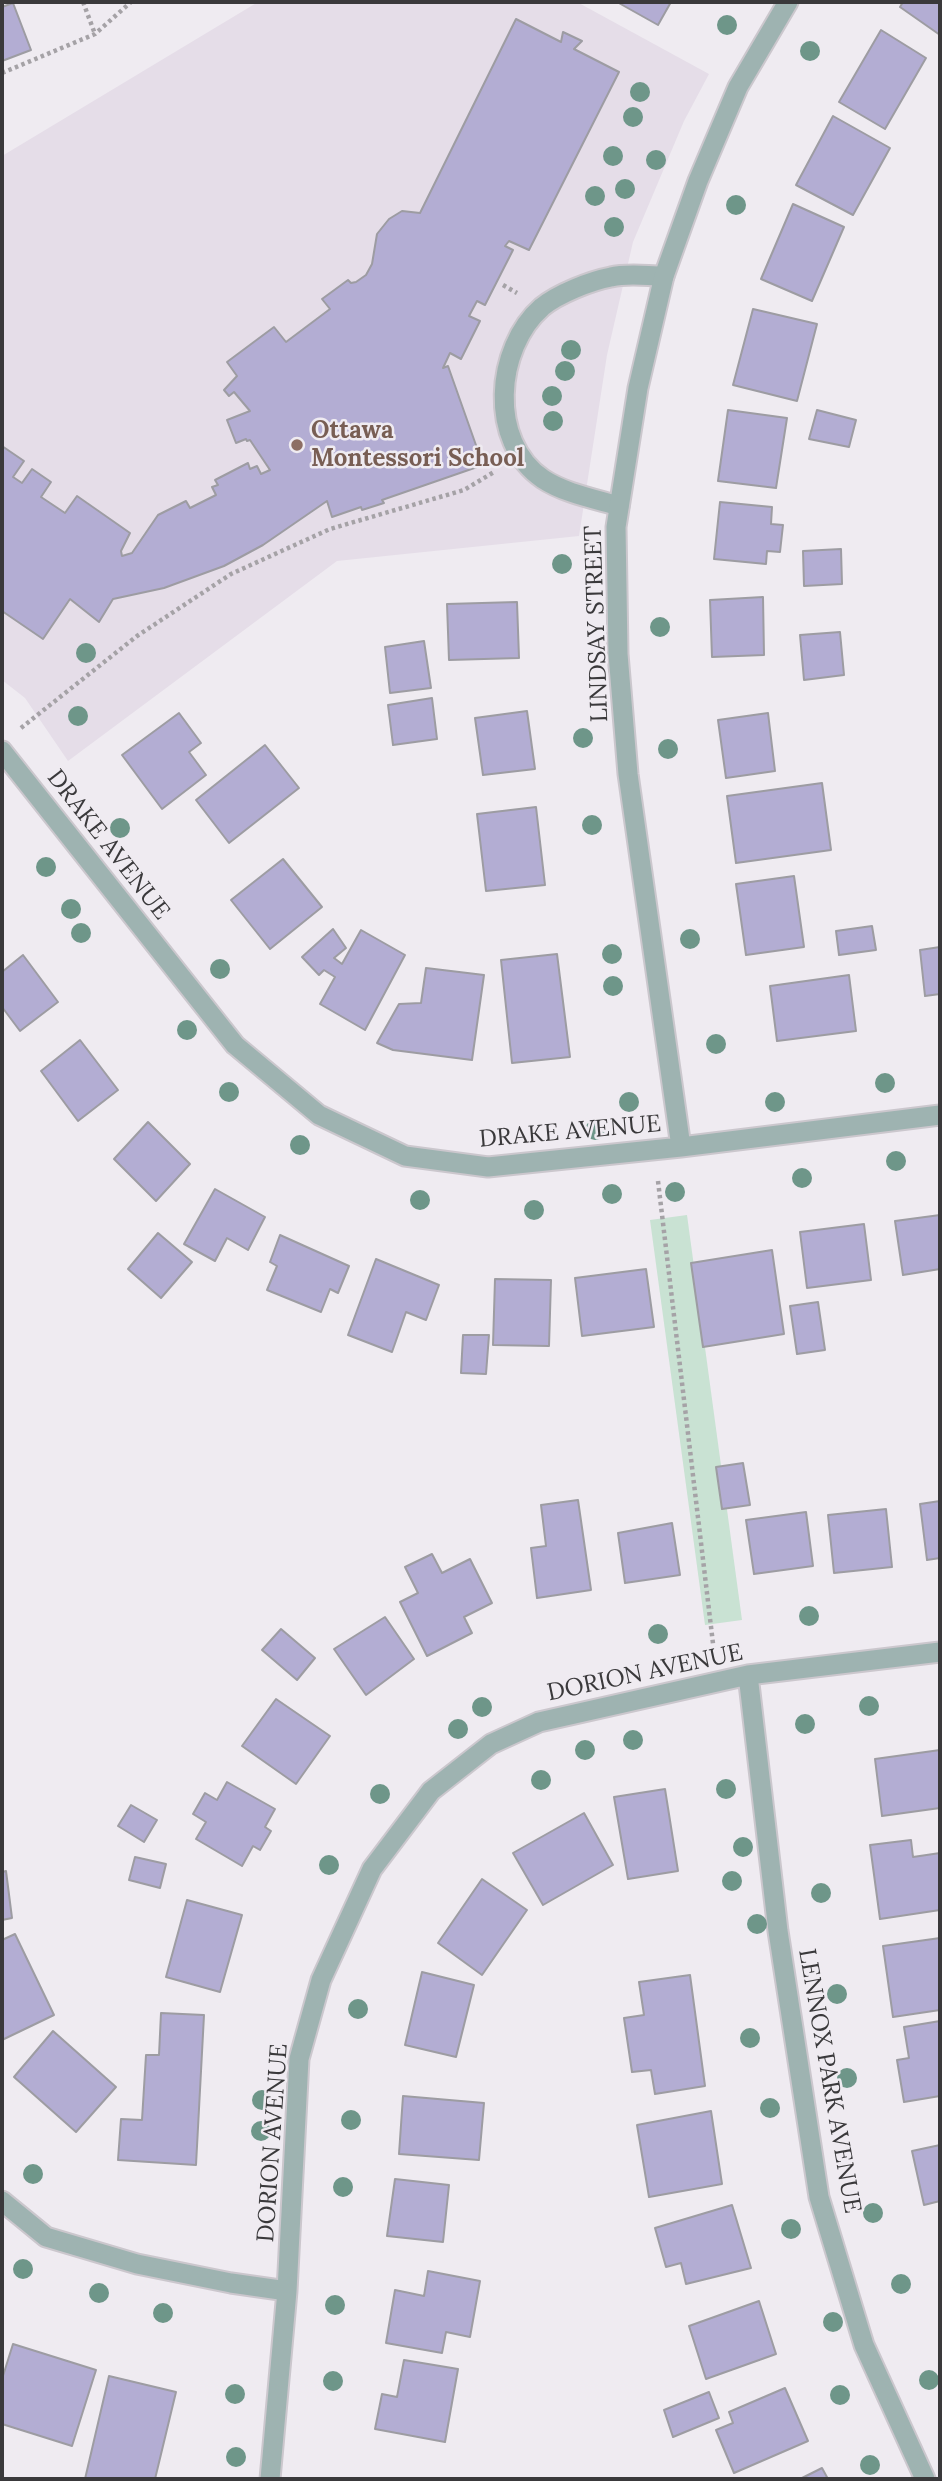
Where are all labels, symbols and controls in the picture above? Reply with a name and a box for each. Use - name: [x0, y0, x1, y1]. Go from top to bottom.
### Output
- place label: Ottawa Montessori School: [311, 417, 524, 473]
- marker: Ottawa Montessori School: [289, 437, 305, 453]
- street label: LINDSAY STREET: [579, 525, 615, 723]
- street label: DRAKE AVENUE: [40, 764, 176, 926]
- street label: DRAKE AVENUE: [478, 1110, 662, 1154]
- street label: DORION AVENUE: [545, 1638, 745, 1708]
- street label: LENNOX PARK AVENUE: [792, 1946, 866, 2216]
- street label: DORION AVENUE: [252, 2043, 294, 2243]

